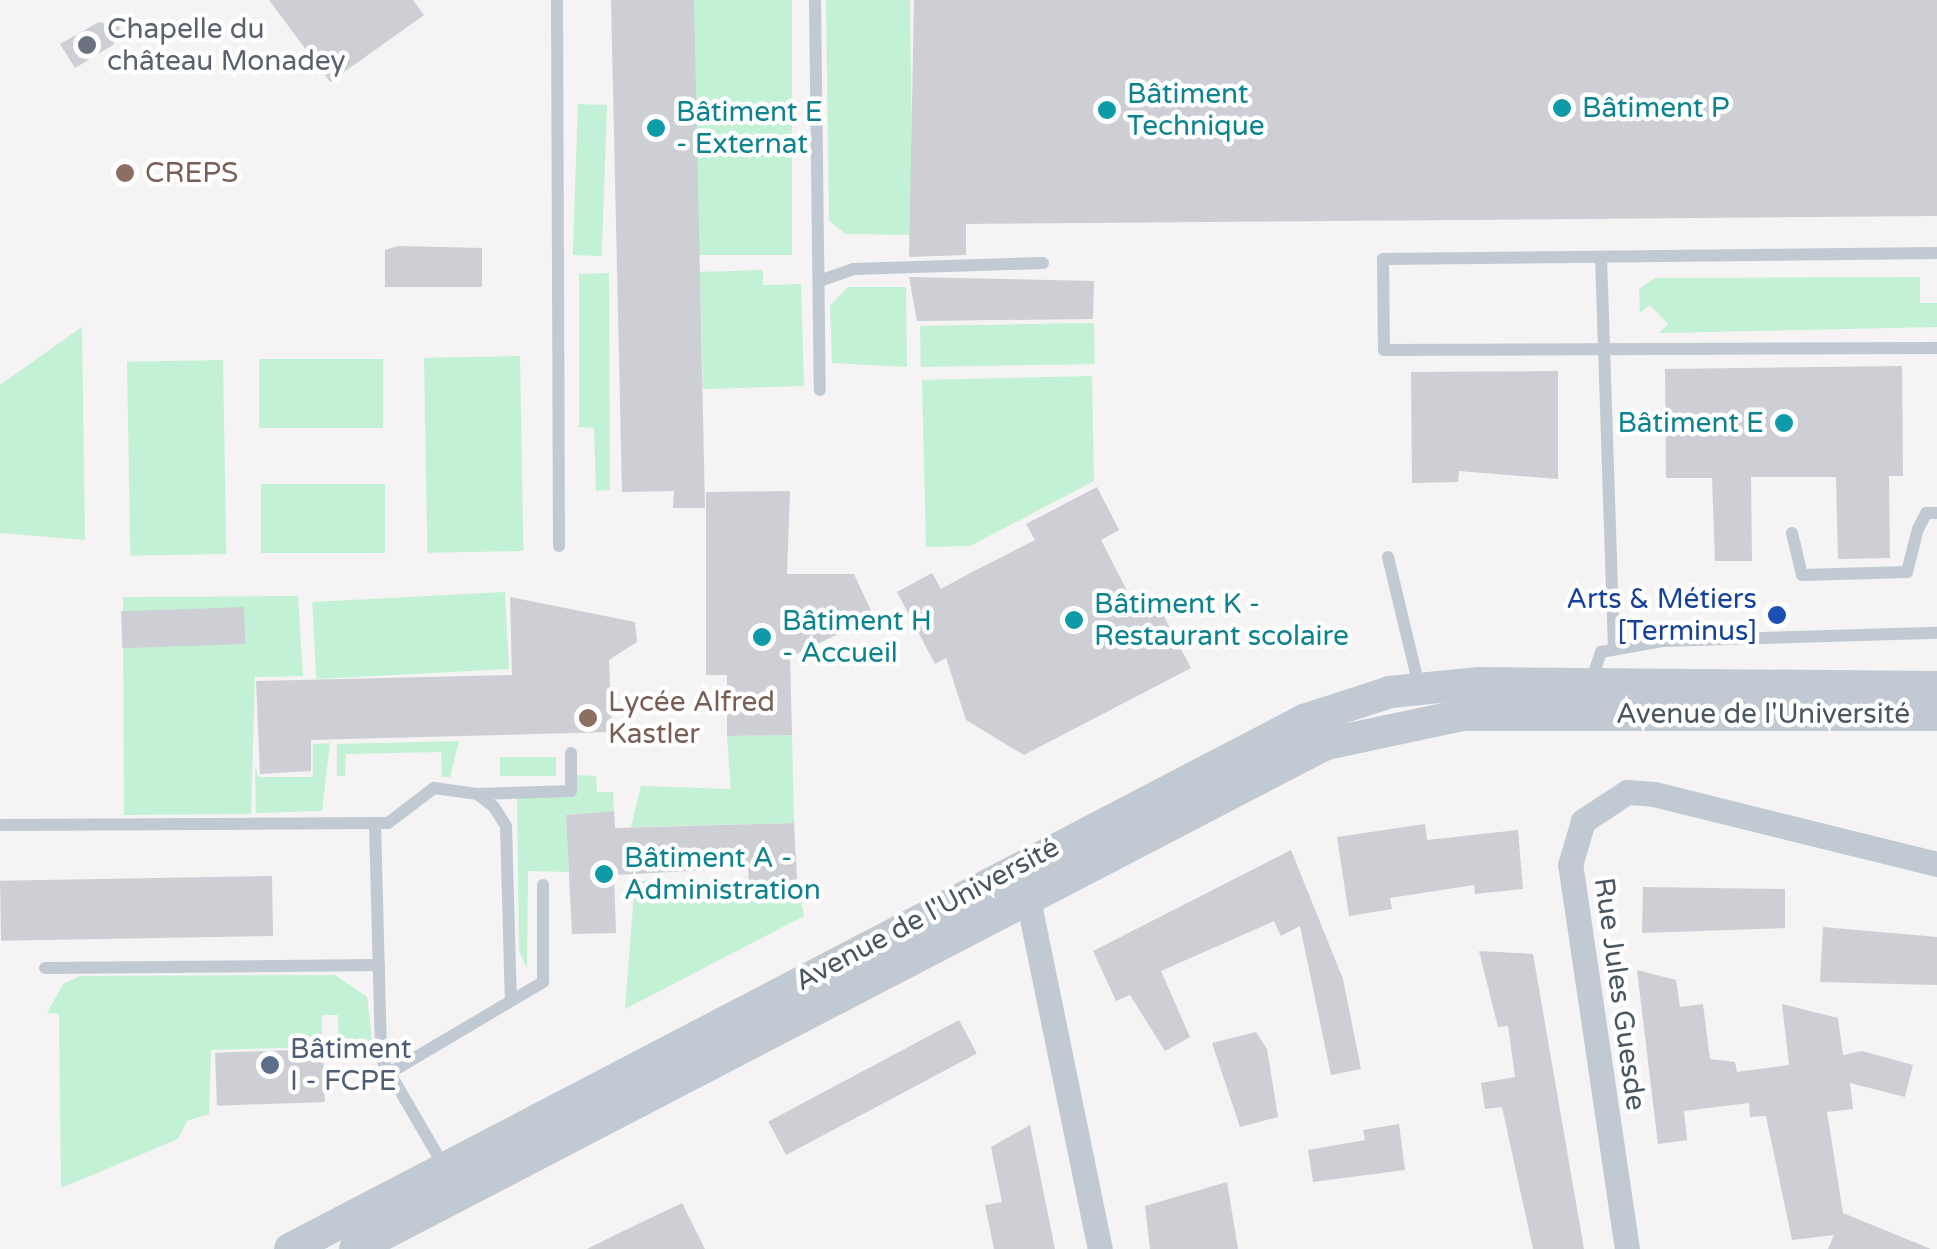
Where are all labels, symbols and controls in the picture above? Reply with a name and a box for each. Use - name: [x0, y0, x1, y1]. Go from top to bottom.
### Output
- place label: Chapelle du château Monadey: [107, 12, 346, 78]
- marker: Chapelle du château Monadey: [76, 34, 98, 56]
- place label: Bâtiment Technique: [1127, 77, 1265, 143]
- place label: Bâtiment P: [1582, 91, 1730, 125]
- place label: Bâtiment E - Externat: [676, 95, 823, 161]
- marker: Bâtiment P: [1551, 97, 1573, 119]
- marker: Bâtiment Technique: [1096, 99, 1118, 121]
- marker: Bâtiment E - Externat: [645, 117, 667, 139]
- place label: CREPS: [145, 156, 238, 190]
- marker: CREPS: [114, 162, 136, 184]
- place label: Bâtiment E: [1617, 406, 1764, 440]
- marker: Bâtiment E: [1773, 412, 1795, 434]
- place label: Arts & Métiers [Terminus]: [1566, 582, 1757, 648]
- place label: Bâtiment K - Restaurant scolaire: [1094, 587, 1349, 653]
- place label: Bâtiment H - Accueil: [782, 604, 932, 670]
- marker: Arts & Métiers [Terminus]: [1766, 604, 1788, 626]
- marker: Bâtiment K - Restaurant scolaire: [1063, 609, 1085, 631]
- marker: Bâtiment H - Accueil: [751, 626, 773, 648]
- place label: Lycée Alfred Kastler: [608, 685, 775, 751]
- street label: Avenue de l'Université: [1616, 697, 1910, 731]
- marker: Lycée Alfred Kastler: [577, 707, 599, 729]
- street label: Avenue de l'Université: [789, 830, 1065, 998]
- place label: Bâtiment A - Administration: [624, 841, 821, 907]
- marker: Bâtiment A - Administration: [593, 863, 615, 885]
- street label: Rue Jules Guesde: [1587, 875, 1653, 1113]
- place label: Bâtiment I - FCPE: [290, 1032, 411, 1098]
- marker: Bâtiment I - FCPE: [259, 1054, 281, 1076]

